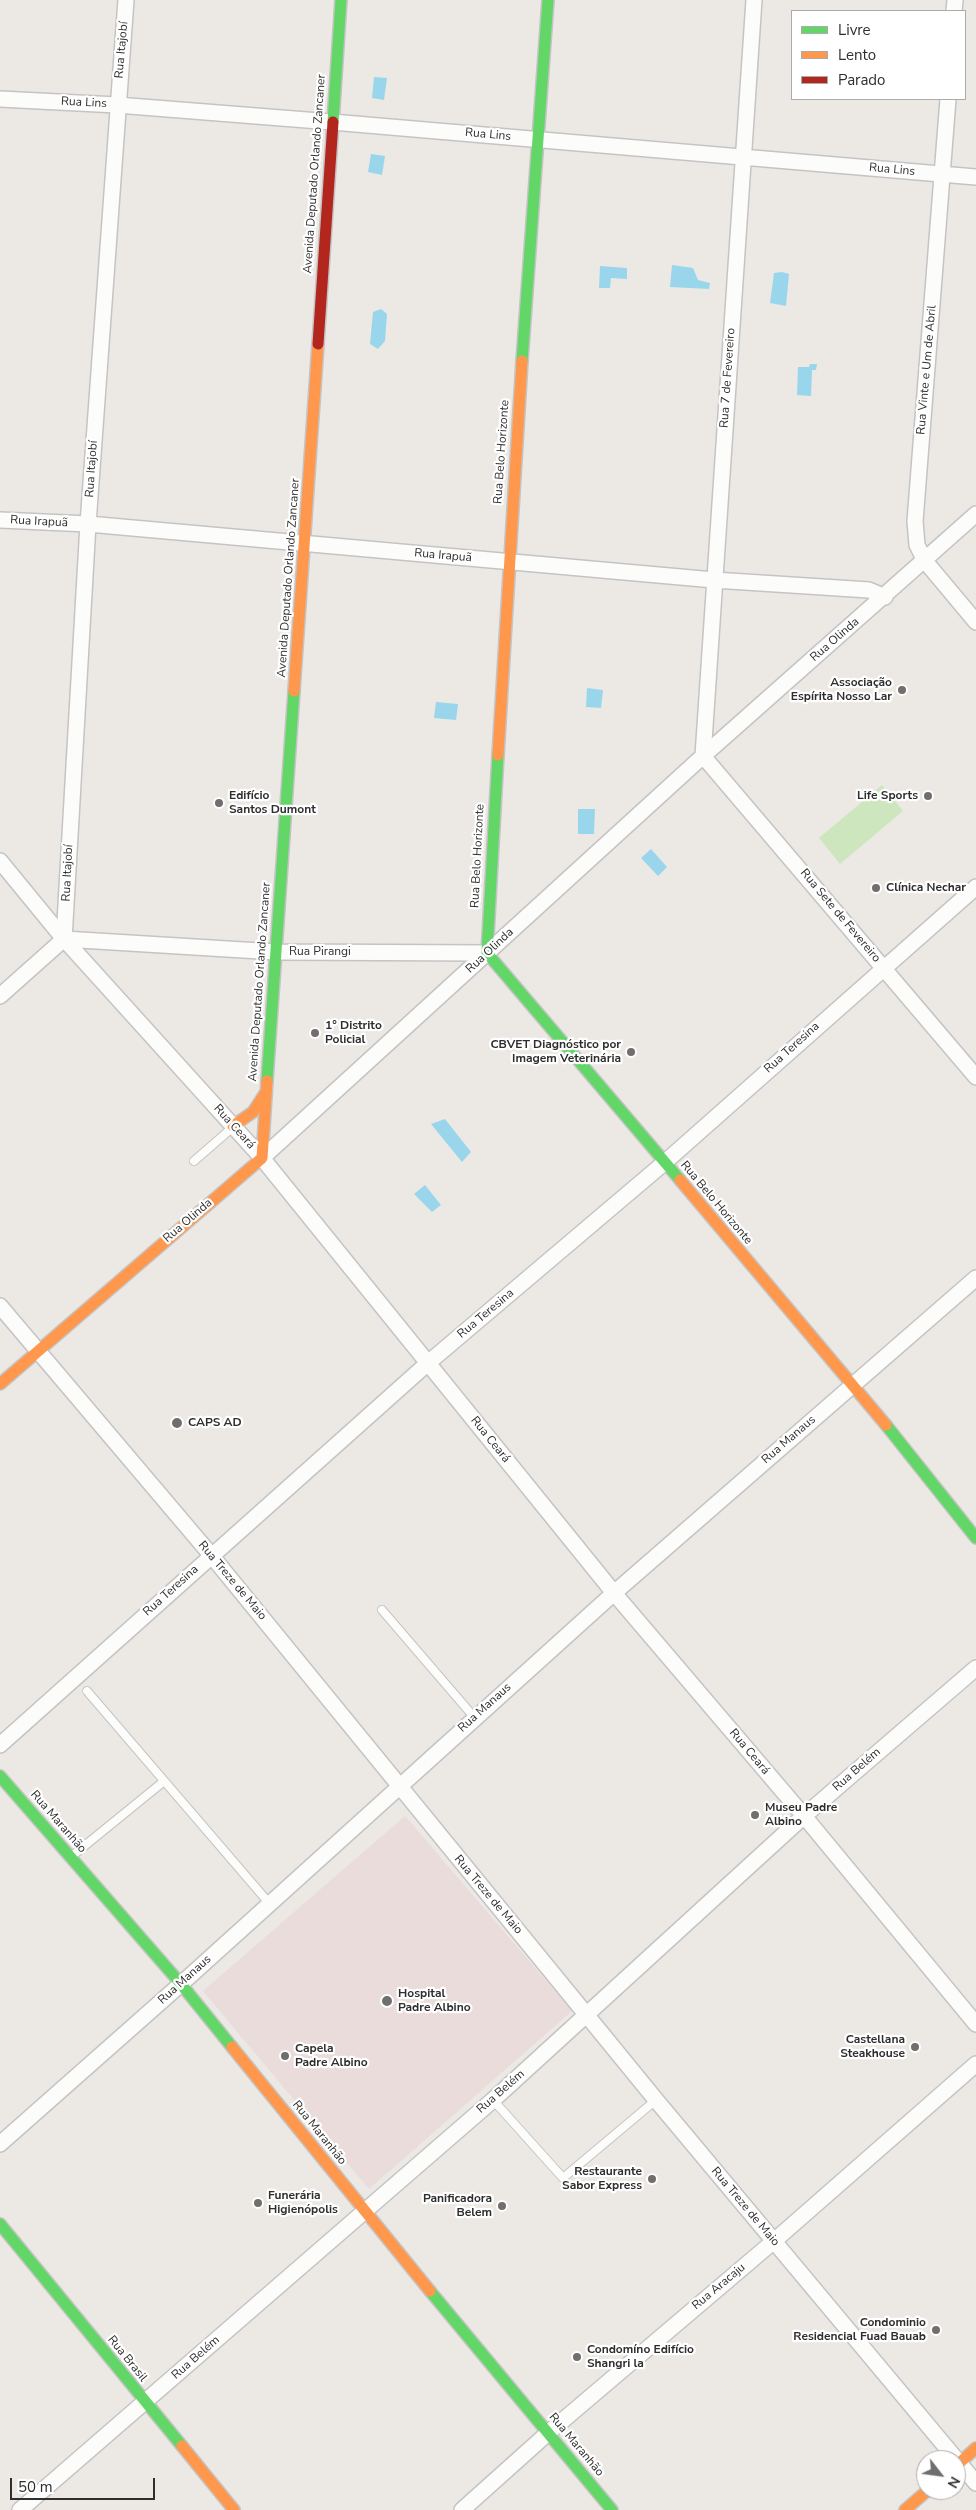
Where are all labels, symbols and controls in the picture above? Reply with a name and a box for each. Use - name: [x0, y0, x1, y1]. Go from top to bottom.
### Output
- legend: [791, 10, 966, 100]
- text: Livre: [838, 20, 871, 40]
- street label: Rua Itajobí: [112, 21, 132, 79]
- text: Lento: [838, 45, 876, 65]
- text: Parado: [838, 70, 885, 90]
- street label: Avenida Deputado Orlando Zancaner: [301, 74, 329, 274]
- street label: Rua Lins: [61, 95, 107, 111]
- street label: Rua Lins: [464, 126, 512, 144]
- street label: Rua Lins: [868, 161, 916, 179]
- street label: Rua Vinte e Um de Abril: [914, 305, 940, 435]
- street label: Rua 7 de Fevereiro: [717, 327, 739, 429]
- street label: Rua Belo Horizonte: [491, 399, 513, 505]
- street label: Rua Itajobí: [83, 440, 101, 498]
- street label: Avenida Deputado Orlando Zancaner: [275, 478, 303, 678]
- street label: Rua Irapuã: [10, 513, 68, 531]
- street label: Rua Irapuã: [414, 546, 472, 566]
- street label: Rua Olinda: [808, 615, 862, 665]
- place label: Associação Espírita Nosso Lar: [791, 676, 892, 704]
- marker: Associação Espírita Nosso Lar: [896, 684, 908, 696]
- place label: Edifício Santos Dumont: [229, 789, 316, 817]
- place label: Life Sports: [857, 789, 918, 803]
- marker: Life Sports: [922, 790, 934, 802]
- marker: Edifício Santos Dumont: [213, 797, 225, 809]
- street label: Rua Belo Horizonte: [468, 804, 488, 908]
- street label: Rua Itajobí: [59, 844, 77, 902]
- street label: Rua Sete de Fevereiro: [797, 866, 883, 966]
- place label: Clínica Nechar: [886, 881, 966, 895]
- street label: Avenida Deputado Orlando Zancaner: [246, 882, 274, 1082]
- marker: Clínica Nechar: [870, 882, 882, 894]
- street label: Rua Olinda: [463, 925, 517, 977]
- street label: Rua Pirangi: [289, 945, 351, 959]
- place label: 1° Distrito Policial: [325, 1019, 382, 1047]
- street label: Rua Teresina: [761, 1019, 823, 1077]
- marker: 1° Distrito Policial: [309, 1027, 321, 1039]
- place label: CBVET Diagnóstico por Imagem Veterinária: [490, 1038, 621, 1066]
- marker: CBVET Diagnóstico por Imagem Veterinária: [625, 1046, 637, 1058]
- street label: Rua Ceará: [210, 1102, 258, 1152]
- street label: Rua Belo Horizonte: [677, 1158, 755, 1248]
- street label: Rua Olinda: [161, 1196, 215, 1246]
- street label: Rua Teresina: [455, 1286, 517, 1342]
- street label: Rua Manaus: [759, 1413, 819, 1467]
- street label: Rua Ceará: [467, 1414, 513, 1466]
- marker: CAPS AD: [170, 1416, 184, 1430]
- place label: CAPS AD: [188, 1416, 242, 1430]
- street label: Rua Treze de Maio: [195, 1539, 269, 1623]
- street label: Rua Teresina: [140, 1562, 202, 1620]
- street label: Rua Manaus: [455, 1680, 515, 1736]
- street label: Rua Ceará: [726, 1726, 772, 1778]
- street label: Rua Belém: [830, 1745, 884, 1795]
- street label: Rua Maranhão: [27, 1788, 89, 1856]
- place label: Museu Padre Albino: [765, 1801, 837, 1829]
- marker: Museu Padre Albino: [749, 1809, 761, 1821]
- street label: Rua Treze de Maio: [451, 1853, 525, 1937]
- street label: Rua Manaus: [155, 1952, 215, 2008]
- place label: Hospital Padre Albino: [398, 1987, 471, 2015]
- marker: Hospital Padre Albino: [380, 1994, 394, 2008]
- place label: Castellana Steakhouse: [840, 2033, 905, 2061]
- marker: Castellana Steakhouse: [909, 2041, 921, 2053]
- place label: Capela Padre Albino: [295, 2042, 368, 2070]
- marker: Capela Padre Albino: [279, 2050, 291, 2062]
- street label: Rua Belém: [474, 2067, 528, 2117]
- street label: Rua Maranhão: [289, 2098, 349, 2168]
- place label: Restaurante Sabor Express: [562, 2165, 642, 2193]
- street label: Rua Treze de Maio: [708, 2165, 782, 2249]
- marker: Restaurante Sabor Express: [646, 2173, 658, 2185]
- place label: Funerária Higienópolis: [268, 2189, 338, 2217]
- place label: Panificadora Belem: [423, 2192, 492, 2220]
- marker: Funerária Higienópolis: [252, 2197, 264, 2209]
- marker: Panificadora Belem: [496, 2200, 508, 2212]
- street label: Rua Aracaju: [689, 2261, 749, 2313]
- place label: Condominio Residencial Fuad Bauab: [793, 2316, 926, 2344]
- marker: Condominio Residencial Fuad Bauab: [930, 2324, 942, 2336]
- street label: Rua Brasil: [104, 2333, 150, 2385]
- street label: Rua Belém: [169, 2333, 223, 2383]
- place label: Condomíno Edifício Shangri la: [587, 2343, 694, 2371]
- marker: Condomíno Edifício Shangri la: [571, 2351, 583, 2363]
- street label: Rua Maranhão: [545, 2410, 607, 2480]
- north arrow: [916, 2450, 966, 2500]
- scale bar: [12, 2468, 158, 2500]
- text: N: [943, 2473, 964, 2492]
- text: 50 m: [18, 2477, 53, 2497]

